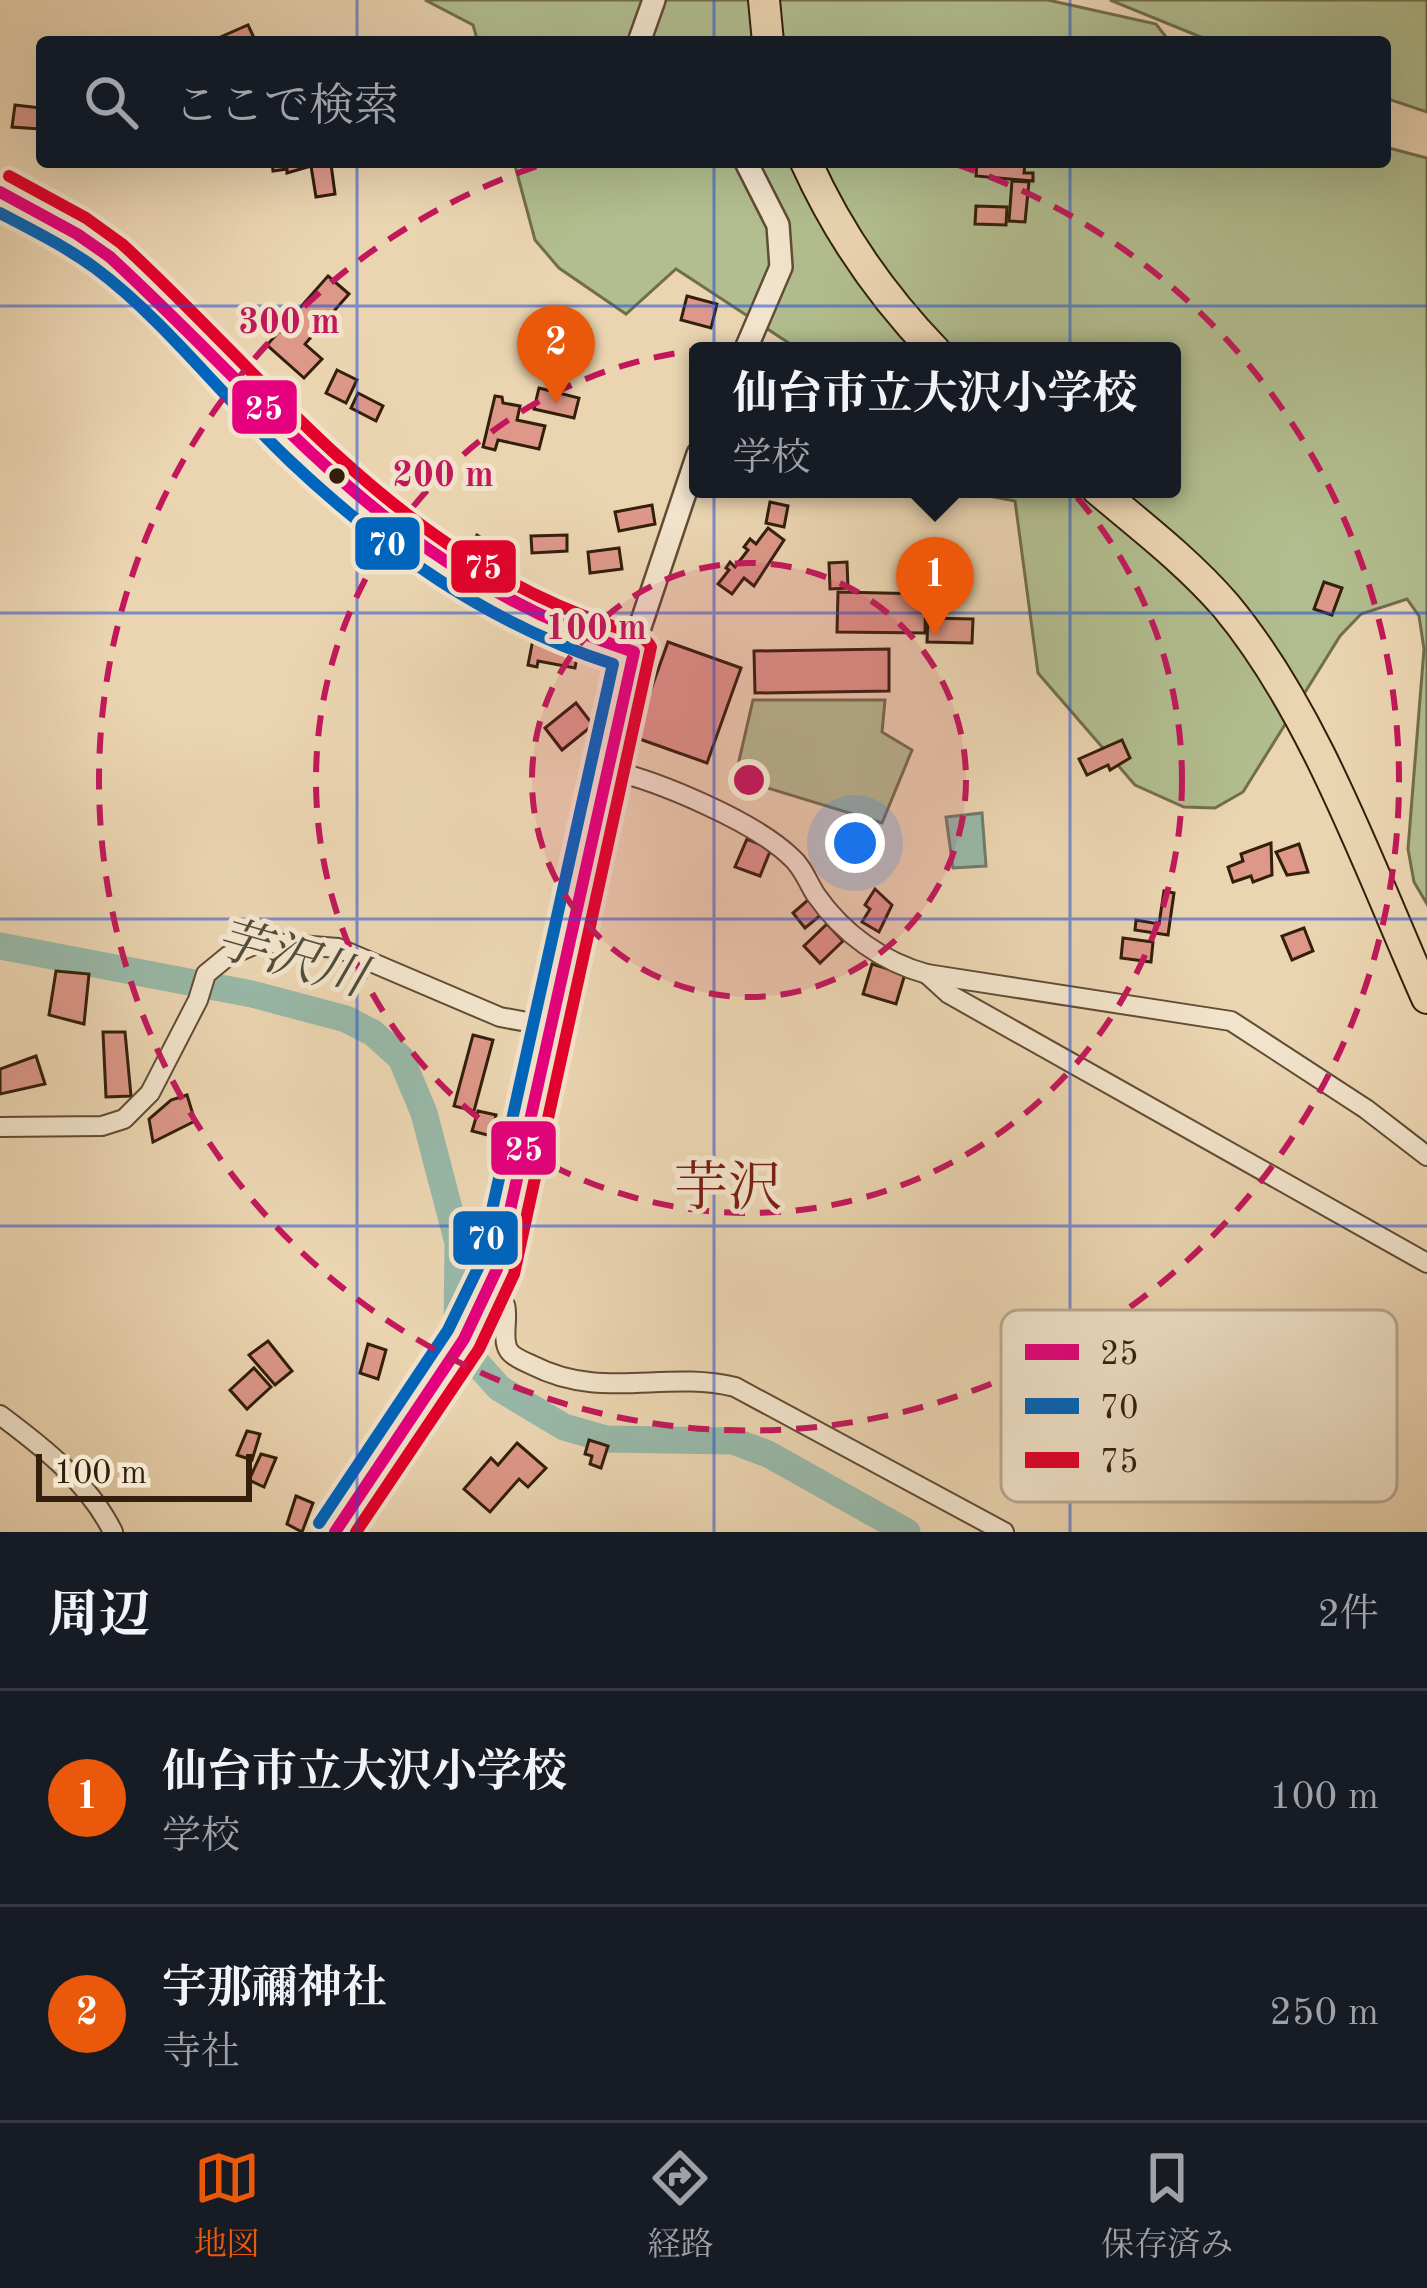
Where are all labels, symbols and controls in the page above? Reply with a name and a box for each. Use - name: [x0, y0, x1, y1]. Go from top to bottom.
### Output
- search box: [36, 36, 1391, 168]
- icon: search: [78, 69, 144, 135]
- text: ここで検索: [174, 86, 399, 131]
- pin: 2: [517, 305, 595, 404]
- text: 300 m: [238, 306, 340, 342]
- popup: [689, 342, 1181, 498]
- text: 仙台市立大沢小学校: [732, 374, 1138, 419]
- line badge: 25: [230, 378, 299, 436]
- text: 25: [245, 394, 283, 427]
- text: 学校: [732, 440, 811, 479]
- text: 200 m: [392, 459, 494, 495]
- unlabelled marker: [326, 465, 348, 487]
- line badge: 70: [353, 515, 422, 572]
- text: 70: [368, 530, 406, 563]
- pin: 1: [896, 537, 974, 636]
- line badge: 75: [449, 538, 518, 595]
- text: 75: [464, 553, 502, 586]
- text: 100 m: [545, 612, 647, 648]
- centre of rings: [728, 759, 770, 801]
- your location: [825, 813, 885, 873]
- water label: 芋沢川: [209, 912, 376, 1008]
- line badge: 25: [489, 1119, 558, 1177]
- text: 25: [505, 1135, 543, 1168]
- district label: 芋沢: [674, 1159, 782, 1218]
- line badge: 70: [451, 1209, 520, 1267]
- text: 70: [467, 1224, 505, 1257]
- legend: [1001, 1310, 1397, 1502]
- text: 25: [1100, 1339, 1138, 1372]
- text: 70: [1100, 1393, 1138, 1426]
- text: 75: [1100, 1447, 1138, 1480]
- scale bar: [36, 1448, 252, 1501]
- text: 100 m: [54, 1458, 147, 1491]
- text: 周辺: [48, 1592, 150, 1643]
- text: 2件: [1317, 1596, 1379, 1635]
- text: 仙台市立大沢小学校: [162, 1752, 567, 1797]
- text: 1: [76, 1778, 98, 1817]
- text: 100 m: [1269, 1778, 1379, 1817]
- text: 学校: [162, 1818, 240, 1857]
- text: 宇那禰神社: [162, 1968, 387, 2013]
- text: 2: [76, 1994, 98, 2033]
- text: 250 m: [1269, 1994, 1379, 2033]
- text: 寺社: [162, 2034, 240, 2073]
- tab: 地図: [194, 2145, 260, 2267]
- tab: 経路: [647, 2145, 713, 2267]
- tab: 保存済み: [1101, 2145, 1233, 2267]

